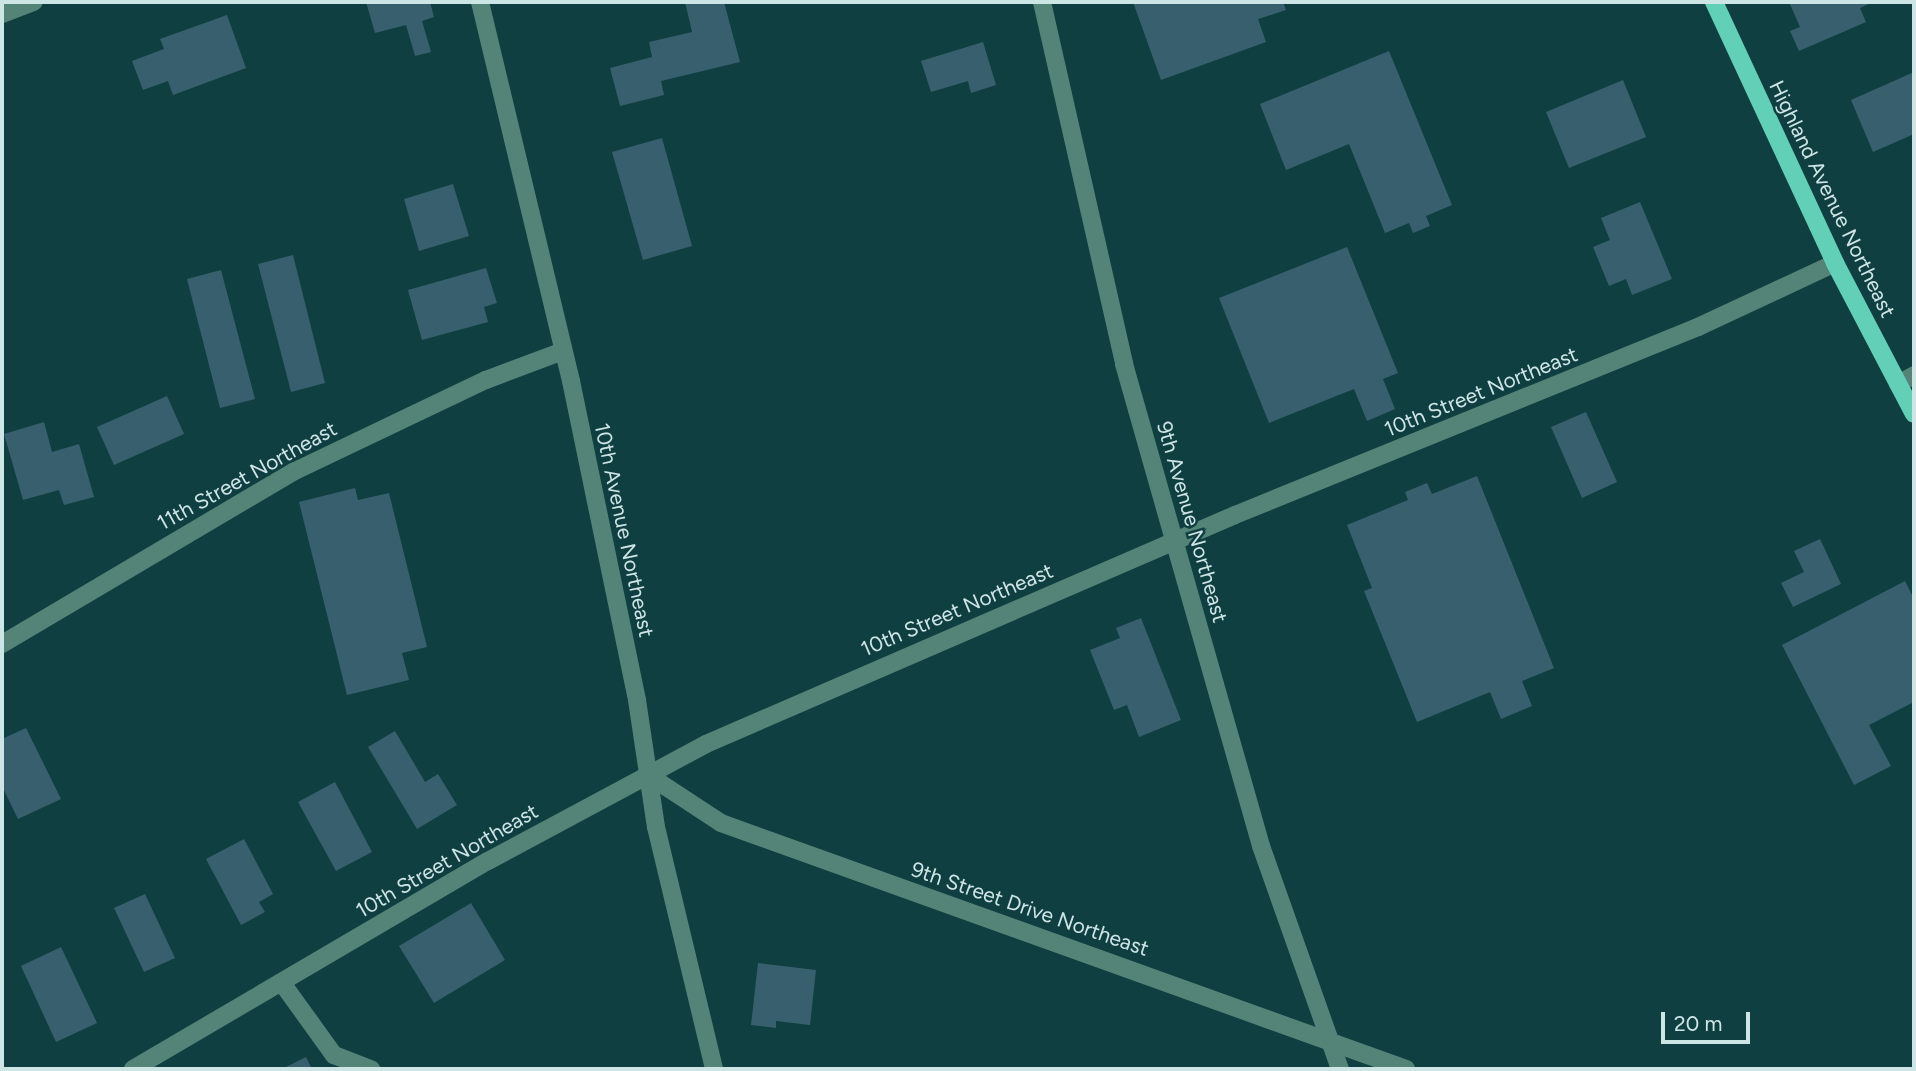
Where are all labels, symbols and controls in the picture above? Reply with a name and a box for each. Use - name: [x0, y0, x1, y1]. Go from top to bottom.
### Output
- street label: Highland Avenue Northeast: [1764, 76, 1900, 322]
- street label: 10th Street Northeast: [1381, 342, 1581, 442]
- street label: 11th Street Northeast: [153, 416, 341, 536]
- street label: 9th Avenue Northeast: [1151, 419, 1233, 625]
- street label: 10th Avenue Northeast: [589, 421, 659, 639]
- street label: 10th Street Northeast: [857, 558, 1057, 662]
- street label: 10th Street Northeast: [351, 799, 543, 923]
- street label: 9th Street Drive Northeast: [908, 856, 1152, 962]
- scale bar: [1664, 998, 1753, 1042]
- text: 20 m: [1674, 1011, 1722, 1036]

